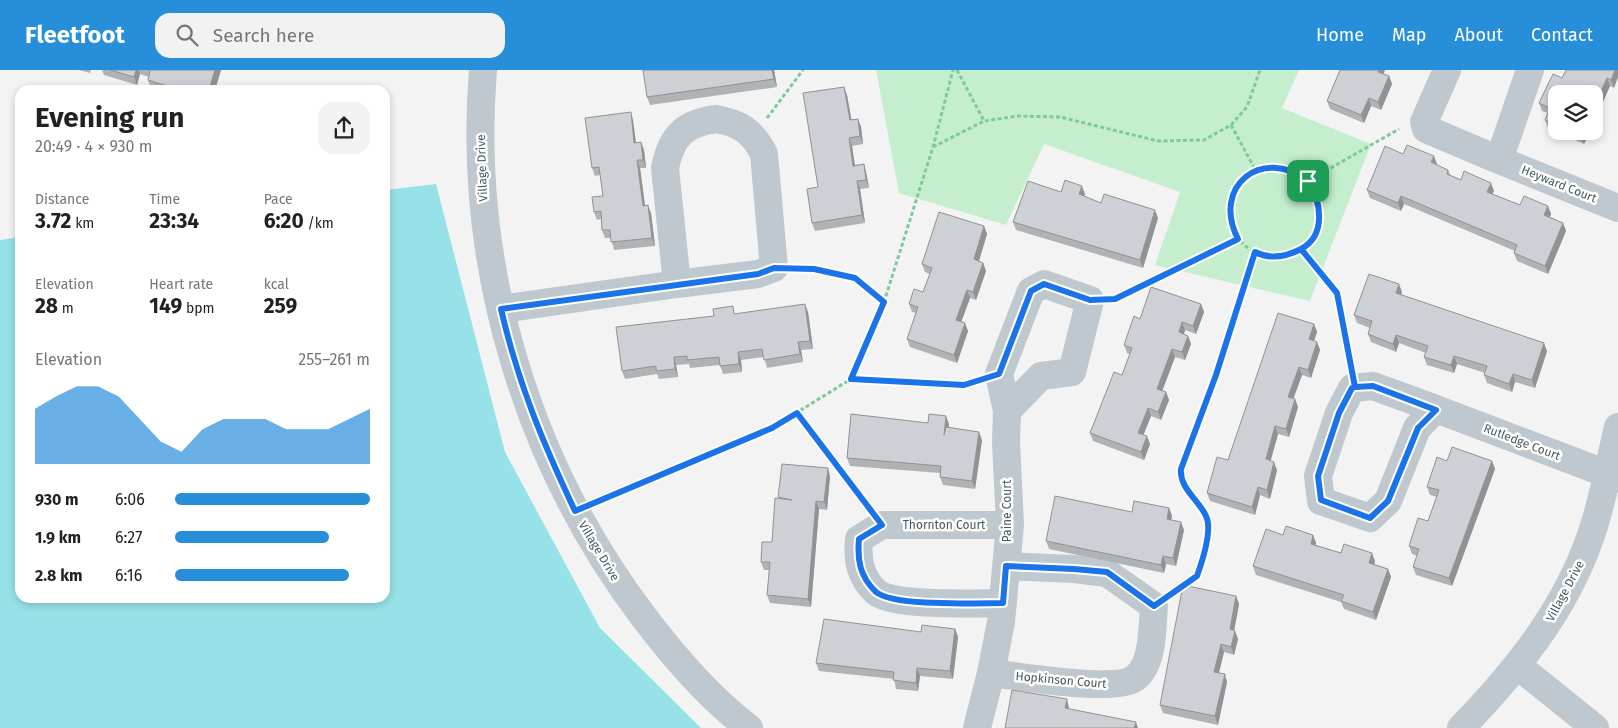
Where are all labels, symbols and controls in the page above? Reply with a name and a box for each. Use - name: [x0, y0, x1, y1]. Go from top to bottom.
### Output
- search box: [155, 13, 505, 58]
- text: Fleetfoot: [25, 21, 125, 49]
- icon: search: [173, 21, 201, 49]
- text: Search here: [213, 24, 314, 47]
- text: Home: [1316, 24, 1364, 46]
- text: Map: [1392, 24, 1426, 46]
- text: About: [1454, 24, 1503, 46]
- text: Contact: [1531, 24, 1593, 46]
- map controls: [1548, 85, 1603, 140]
- button: layers: [1548, 85, 1603, 140]
- text: Evening run: [35, 101, 184, 134]
- button: share: [318, 102, 370, 154]
- street label: Village Drive: [474, 134, 490, 202]
- text: 20:49 · 4 × 930 m: [35, 137, 152, 156]
- pin: [1287, 160, 1329, 202]
- street label: Heyward Court: [1519, 163, 1599, 206]
- icon: arrive: [1294, 167, 1322, 195]
- text: Distance: [35, 191, 89, 208]
- text: Time: [149, 191, 180, 208]
- text: Pace: [264, 191, 293, 208]
- text: 3.72: [35, 208, 71, 234]
- text: 23:34: [149, 208, 199, 234]
- text: 6:20: [264, 208, 304, 234]
- text: km: [71, 215, 94, 232]
- text: /km: [304, 215, 334, 232]
- text: Elevation: [35, 276, 94, 293]
- text: Heart rate: [149, 276, 213, 293]
- text: kcal: [264, 276, 289, 293]
- text: 28: [35, 293, 58, 319]
- text: 149: [149, 293, 182, 319]
- text: 259: [264, 293, 297, 319]
- text: m: [58, 300, 74, 317]
- text: bpm: [182, 300, 215, 317]
- text: Elevation: [35, 350, 102, 369]
- text: 255–261 m: [298, 350, 370, 369]
- street label: Rutledge Court: [1482, 421, 1563, 463]
- street label: Paine Court: [1000, 479, 1014, 542]
- text: 930 m: [35, 490, 79, 509]
- text: 6:06: [115, 490, 145, 509]
- street label: Thornton Court: [903, 518, 986, 532]
- street label: Village Drive: [576, 519, 622, 583]
- text: 1.9 km: [35, 528, 81, 547]
- text: 6:27: [115, 528, 142, 547]
- street label: Village Drive: [1543, 558, 1587, 624]
- text: 2.8 km: [35, 566, 83, 585]
- text: 6:16: [115, 566, 142, 585]
- street label: Hopkinson Court: [1015, 669, 1108, 691]

